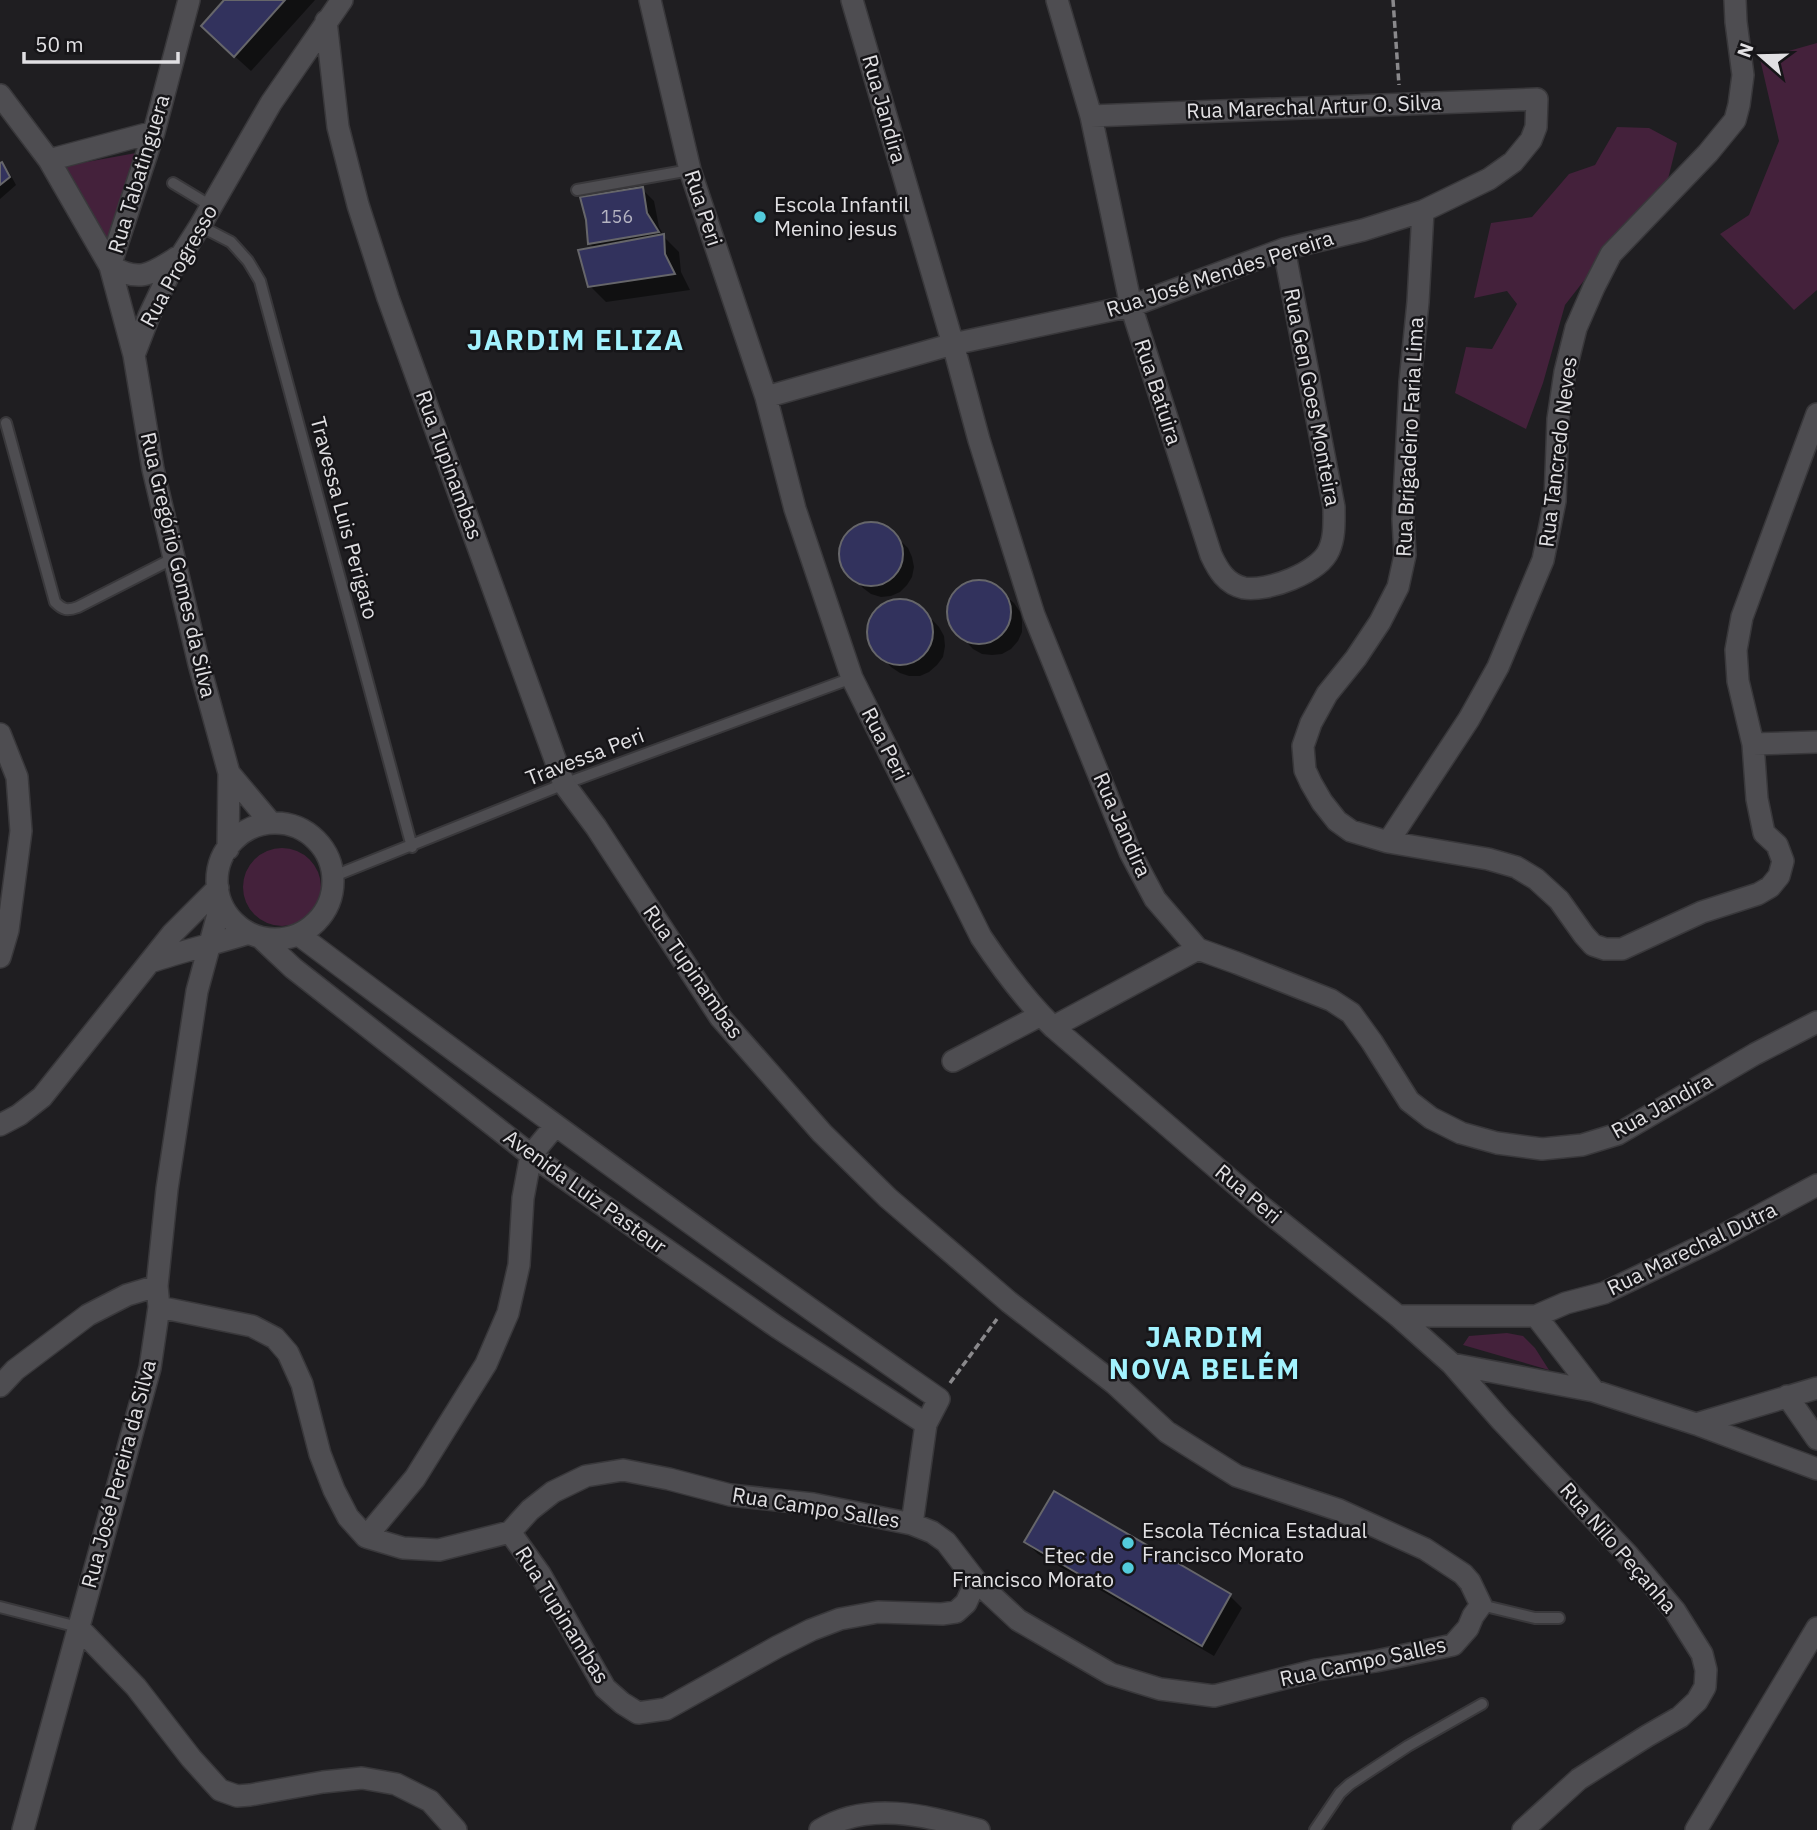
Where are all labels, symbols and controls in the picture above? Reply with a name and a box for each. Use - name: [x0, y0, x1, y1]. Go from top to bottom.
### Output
- scale bar: [24, 21, 178, 65]
- north arrow: [1726, 21, 1796, 91]
- text: 50 m: [35, 30, 84, 58]
- text: N: [1731, 40, 1759, 61]
- street label: Rua Jandira: [856, 51, 914, 166]
- street label: Rua Marechal Artur O. Silva: [1186, 88, 1442, 124]
- street label: Rua Tabatinguera: [101, 91, 175, 256]
- street label: Rua Peri: [679, 166, 729, 249]
- place label: Escola Infantil Menino jesus: [774, 190, 909, 242]
- street label: Rua Progresso: [133, 199, 223, 332]
- house number: 156: [601, 205, 633, 228]
- marker: Escola Infantil Menino jesus: [752, 209, 768, 225]
- street label: Rua José Mendes Pereira: [1103, 223, 1337, 323]
- street label: Rua Gen Goes Monteira: [1278, 286, 1348, 508]
- street label: Rua Brigadeiro Faria Lima: [1389, 316, 1429, 558]
- district label: JARDIM ELIZA: [467, 321, 685, 358]
- street label: Rua Batuira: [1129, 335, 1189, 448]
- street label: Rua Tancredo Neves: [1531, 355, 1583, 549]
- street label: Rua Tupinambas: [410, 386, 490, 543]
- street label: Travessa Luis Perigato: [304, 413, 385, 622]
- street label: Rua Gregório Gomes da Silva: [135, 429, 223, 700]
- street label: Rua Peri: [856, 702, 916, 785]
- street label: Travessa Peri: [521, 721, 648, 791]
- street label: Rua Jandira: [1087, 768, 1158, 881]
- street label: Rua Tupinambas: [637, 899, 750, 1044]
- street label: Rua Jandira: [1606, 1066, 1717, 1144]
- street label: Avenida Luiz Pasteur: [499, 1123, 673, 1260]
- street label: Rua Peri: [1210, 1157, 1288, 1229]
- street label: Rua Marechal Dutra: [1602, 1195, 1781, 1301]
- district label: JARDIM NOVA BELÉM: [1109, 1318, 1301, 1387]
- street label: Rua José Pereira da Silva: [74, 1356, 162, 1591]
- street label: Rua Nilo Peçanha: [1554, 1476, 1683, 1619]
- street label: Rua Campo Salles: [730, 1480, 902, 1534]
- place label: Escola Técnica Estadual Francisco Morato: [1142, 1516, 1367, 1568]
- marker: Escola Técnica Estadual Francisco Morato: [1120, 1535, 1136, 1551]
- street label: Rua Tupinambas: [509, 1540, 616, 1688]
- place label: Etec de Francisco Morato: [952, 1541, 1114, 1593]
- marker: Etec de Francisco Morato: [1120, 1560, 1136, 1576]
- street label: Rua Campo Salles: [1277, 1630, 1449, 1692]

